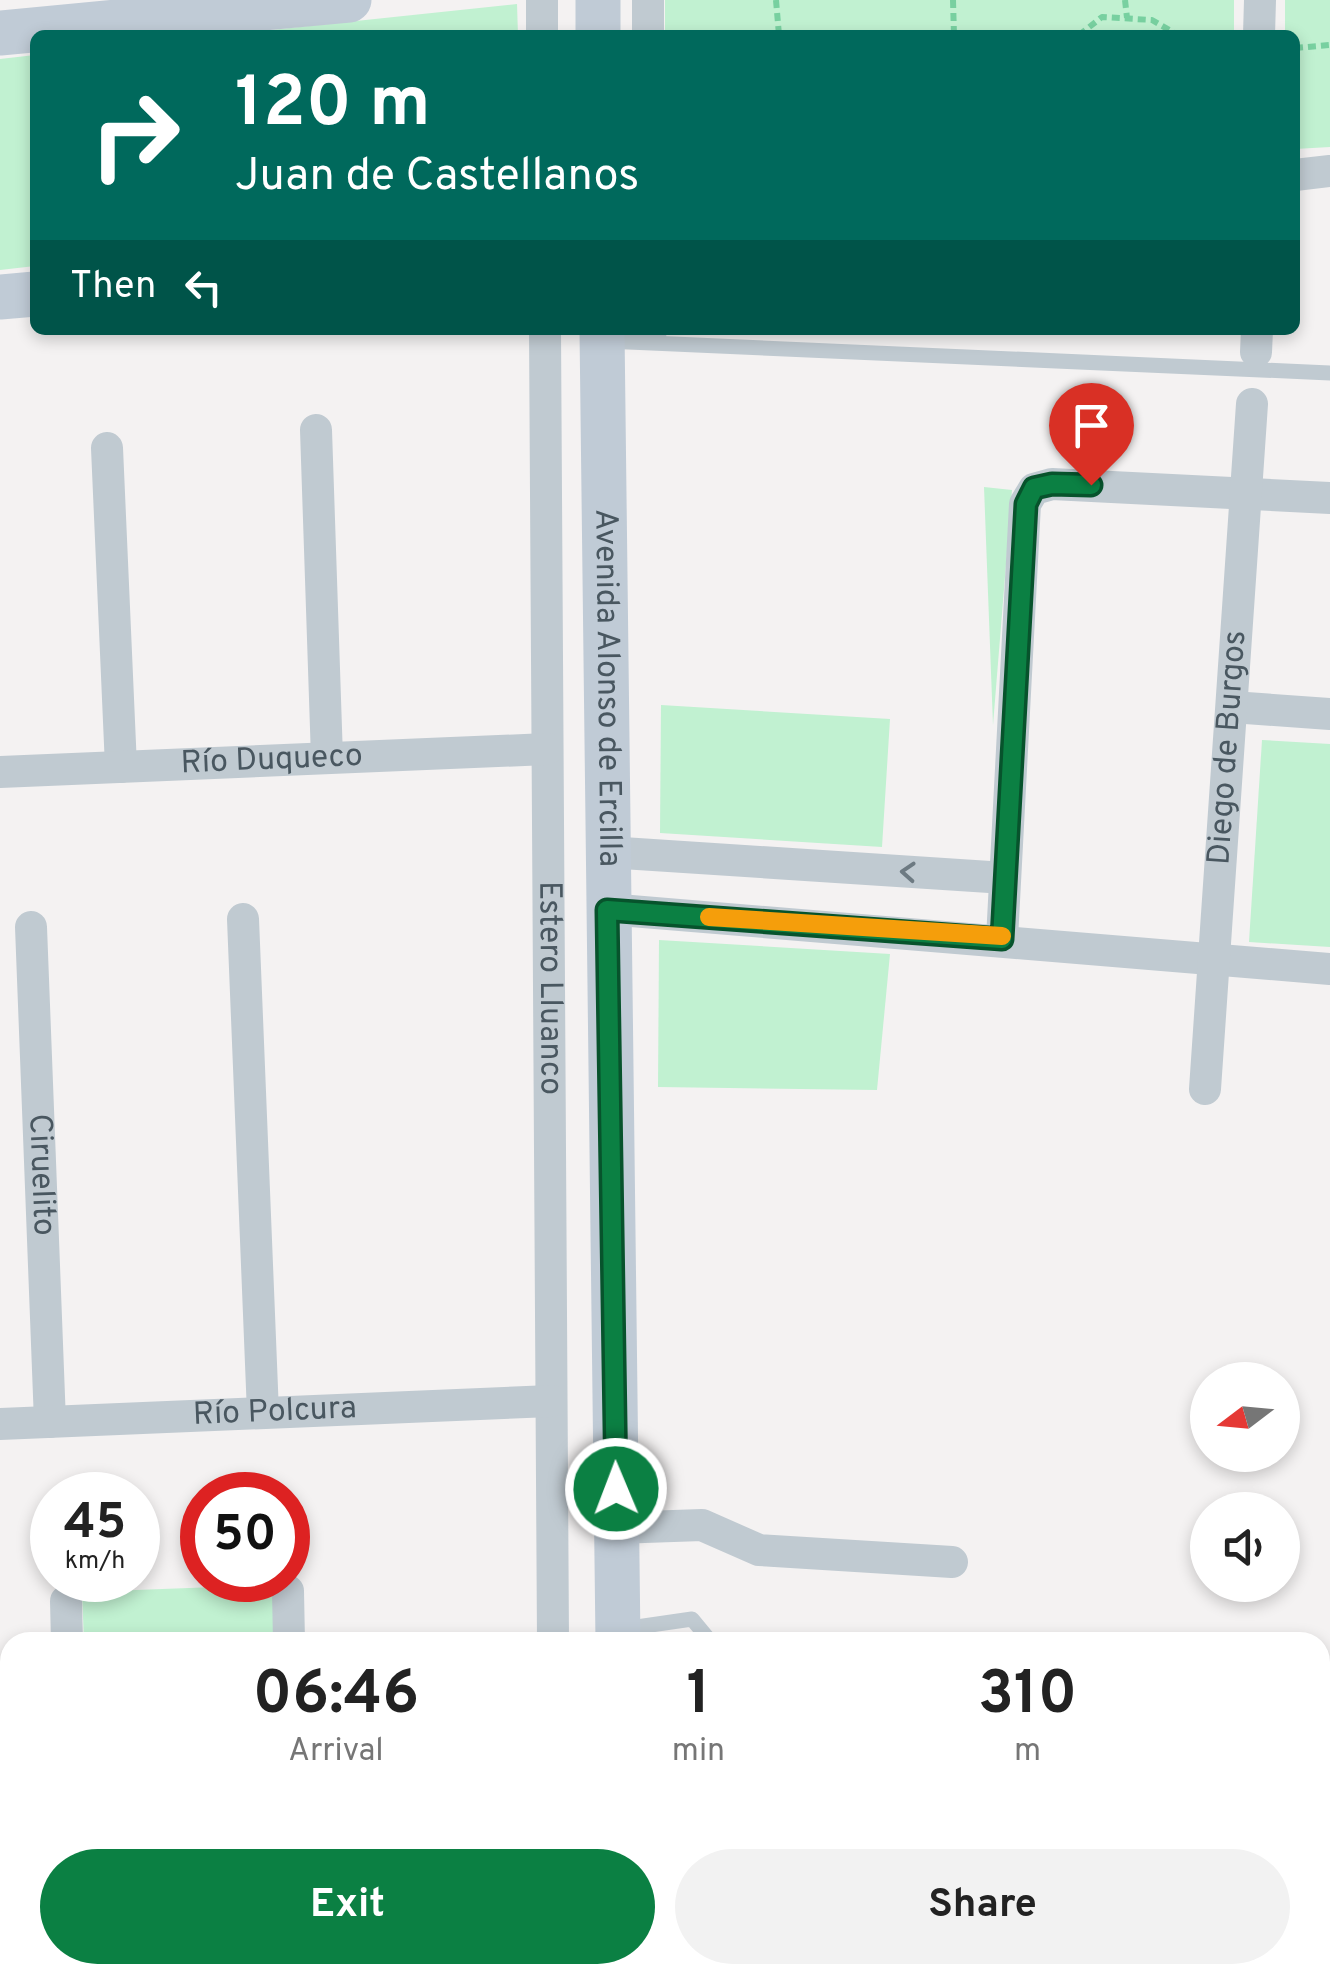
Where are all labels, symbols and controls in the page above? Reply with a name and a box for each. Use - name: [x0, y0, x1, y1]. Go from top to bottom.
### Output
- text: 120 m: [235, 62, 431, 151]
- icon: right: [70, 70, 200, 200]
- text: Juan de Castellanos: [235, 149, 639, 206]
- icon: left: [176, 260, 231, 315]
- text: Then: [70, 263, 156, 312]
- pin: [1049, 383, 1134, 486]
- icon: arrive: [1064, 398, 1119, 453]
- street label: Avenida Alonso de Ercilla: [584, 509, 629, 867]
- street label: Diego de Burgos: [1200, 629, 1256, 866]
- street label: Río Duqueco: [180, 737, 364, 784]
- one-way arrow: [899, 862, 915, 883]
- street label: Estero Lluanco: [528, 881, 570, 1095]
- street label: Ciruelito: [18, 1113, 63, 1237]
- north arrow: [1190, 1362, 1300, 1472]
- map controls: [1190, 1362, 1300, 1602]
- street label: Río Polcura: [192, 1389, 357, 1436]
- position arrow: [564, 1437, 668, 1541]
- speed limit sign: 50: [180, 1472, 310, 1602]
- button: sound: [1190, 1492, 1300, 1602]
- text: 45: [64, 1493, 126, 1556]
- text: km/h: [65, 1546, 125, 1578]
- text: 06:46: [253, 1659, 419, 1735]
- text: 1: [686, 1659, 710, 1735]
- text: 310: [978, 1659, 1077, 1735]
- text: Arrival: [288, 1732, 384, 1772]
- text: min: [672, 1732, 725, 1772]
- text: m: [1014, 1732, 1041, 1772]
- button: Exit: [40, 1849, 655, 1964]
- button: Share: [675, 1849, 1290, 1964]

